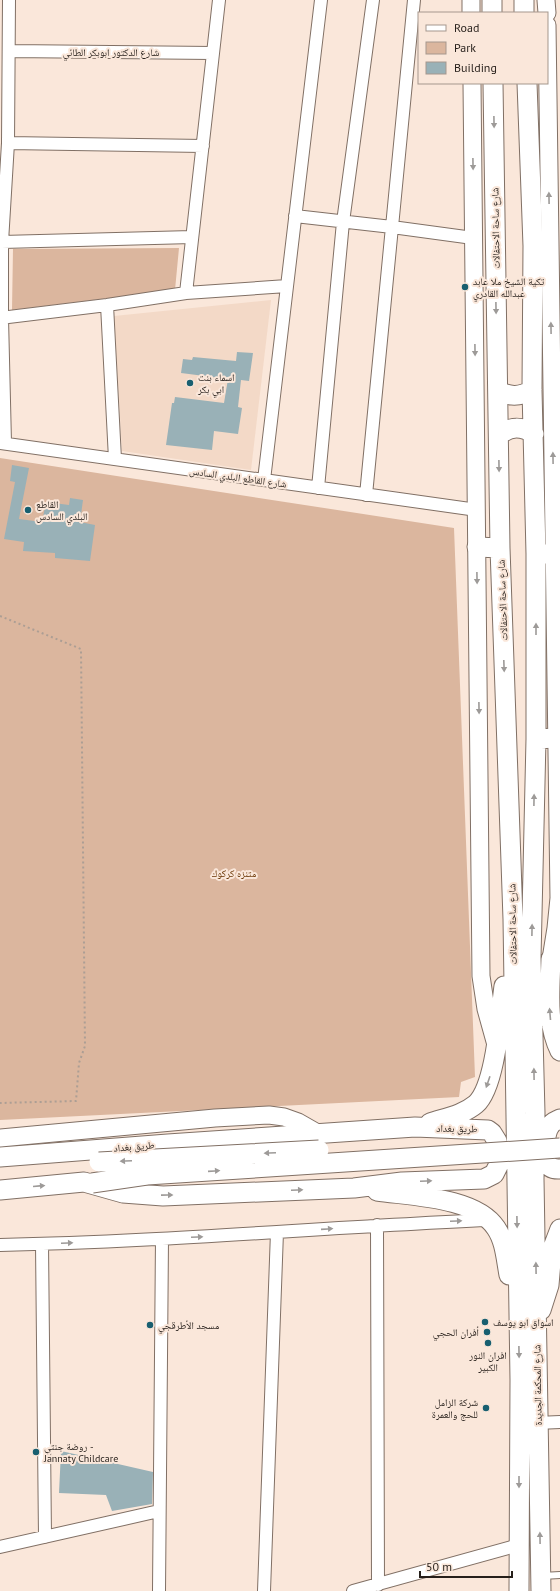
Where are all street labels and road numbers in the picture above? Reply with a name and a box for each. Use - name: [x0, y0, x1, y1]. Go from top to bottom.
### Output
- street label: شارع الدكتور ابوبكر الطائي: [63, 46, 160, 61]
- street label: شارع ساحة الاحتفالات: [488, 187, 503, 269]
- street label: شارع القاطع البلدي السادس: [188, 464, 288, 492]
- street label: شارع ساحة الاحتفالات: [495, 559, 510, 641]
- street label: شارع ساحة الاحتفالات: [505, 883, 520, 965]
- street label: طريق بغداد: [436, 1122, 478, 1135]
- street label: طريق بغداد: [113, 1138, 156, 1155]
- street label: شارع المحكمة الجديدة: [530, 1344, 545, 1426]

